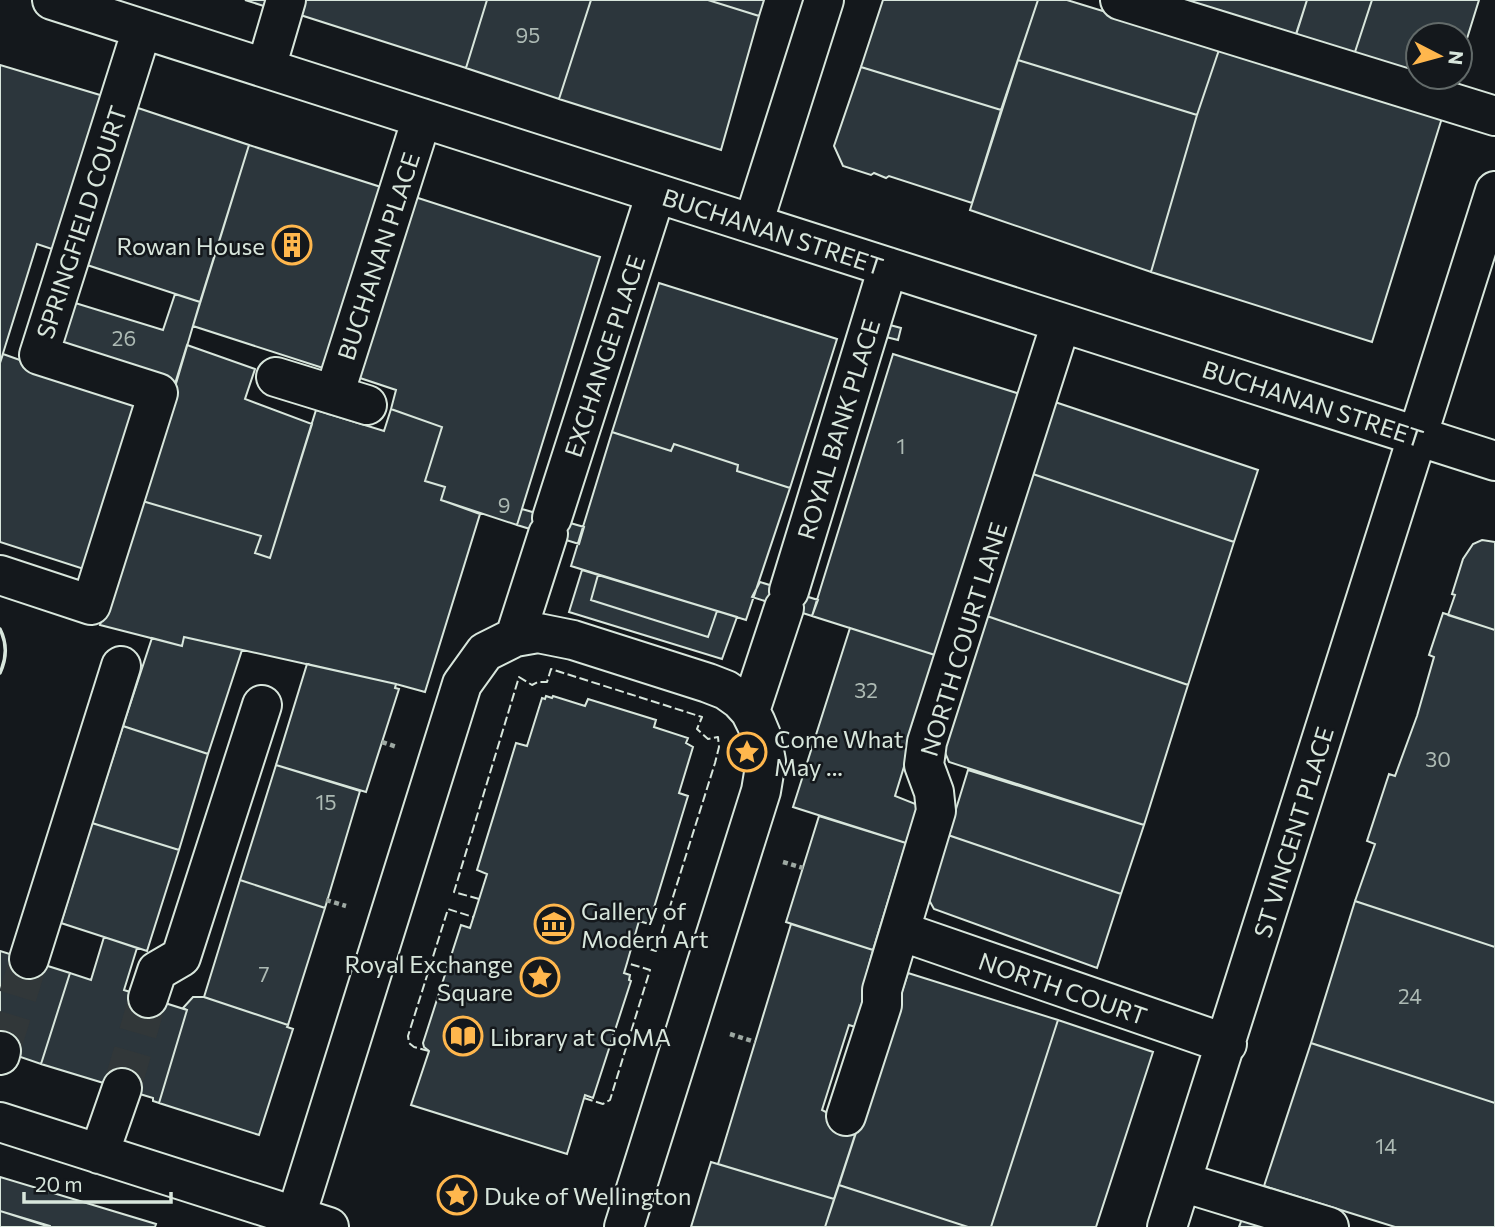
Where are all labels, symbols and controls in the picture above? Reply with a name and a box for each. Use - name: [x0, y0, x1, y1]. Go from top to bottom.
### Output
- north arrow: [1404, 21, 1474, 91]
- house number: 95: [516, 22, 540, 47]
- text: N: [1444, 50, 1469, 66]
- street label: SPRINGFIELD COURT: [30, 102, 132, 342]
- street label: BUCHANAN PLACE: [331, 148, 425, 364]
- street label: BUCHANAN STREET: [659, 182, 887, 280]
- building icon: Rowan House: [271, 224, 313, 266]
- place label: Rowan House: [117, 231, 265, 260]
- street label: EXCHANGE PLACE: [558, 251, 650, 461]
- street label: ROYAL BANK PLACE: [791, 315, 885, 543]
- house number: 26: [112, 325, 136, 350]
- street label: BUCHANAN STREET: [1199, 354, 1427, 452]
- house number: 1: [897, 433, 905, 458]
- house number: 9: [498, 492, 510, 517]
- street label: NORTH COURT LANE: [914, 519, 1012, 759]
- house number: 32: [854, 677, 878, 702]
- street label: ST VINCENT PLACE: [1247, 723, 1339, 941]
- place label: Come What May ...: [774, 724, 904, 781]
- place icon: Come What May ...: [726, 731, 768, 773]
- house number: 30: [1425, 746, 1451, 771]
- house number: 15: [315, 789, 337, 814]
- place label: Gallery of Modern Art: [581, 896, 709, 953]
- museum icon: Gallery of Modern Art: [533, 903, 575, 945]
- street label: NORTH COURT: [975, 946, 1151, 1030]
- place label: Royal Exchange Square: [345, 949, 513, 1006]
- place icon: Royal Exchange Square: [519, 956, 561, 998]
- house number: 7: [258, 961, 270, 986]
- house number: 24: [1398, 983, 1422, 1008]
- library icon: Library at GoMA: [442, 1015, 484, 1057]
- place label: Library at GoMA: [490, 1022, 671, 1051]
- house number: 14: [1375, 1133, 1397, 1158]
- scale bar: [24, 1160, 172, 1204]
- text: 20 m: [35, 1171, 83, 1196]
- place icon: Duke of Wellington: [436, 1174, 478, 1216]
- place label: Duke of Wellington: [484, 1181, 691, 1210]

